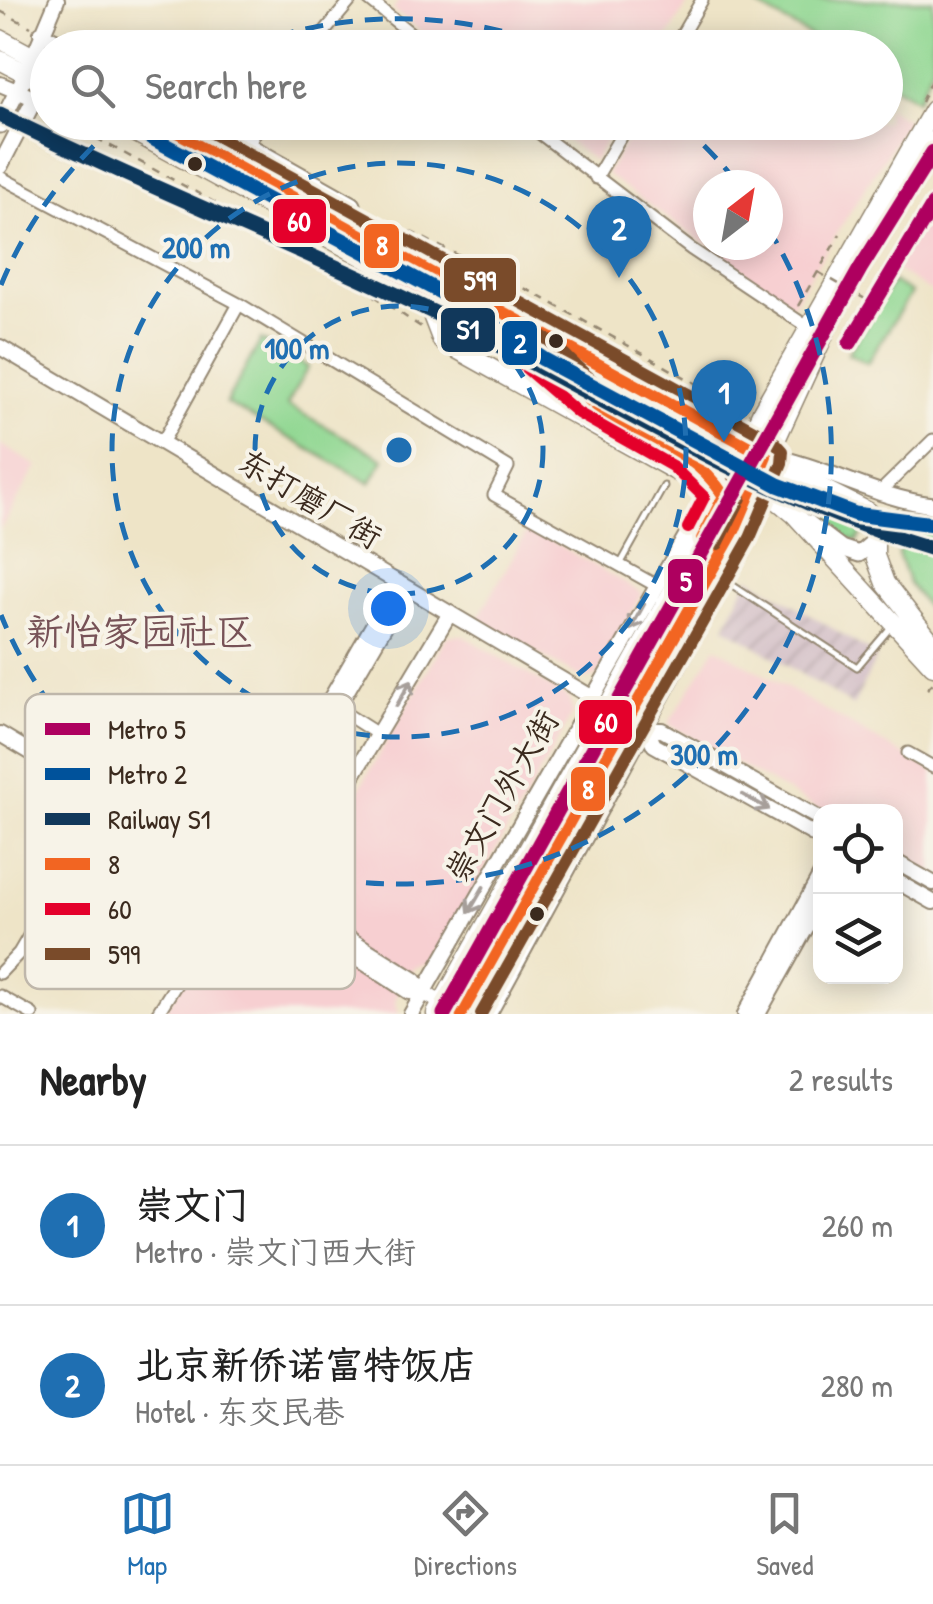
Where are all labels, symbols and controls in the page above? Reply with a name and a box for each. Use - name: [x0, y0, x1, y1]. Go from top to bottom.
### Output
- search box: [30, 30, 903, 140]
- icon: search: [65, 58, 120, 113]
- text: Search here: [145, 59, 307, 111]
- unlabelled marker: [185, 154, 205, 174]
- north arrow: [693, 170, 783, 260]
- pin: 2: [586, 196, 652, 278]
- line badge: 60: [271, 197, 328, 245]
- text: 60: [287, 202, 311, 240]
- line badge: 8: [362, 222, 401, 270]
- text: 8: [376, 226, 388, 264]
- text: 200 m: [162, 227, 230, 267]
- line badge: 599: [442, 256, 518, 304]
- text: 599: [464, 261, 496, 299]
- line badge: S1: [439, 306, 497, 354]
- text: S1: [456, 310, 480, 348]
- line badge: 2: [500, 319, 539, 367]
- text: 2: [513, 324, 527, 362]
- text: 100 m: [264, 328, 330, 368]
- unlabelled marker: [546, 331, 566, 351]
- pin: 1: [692, 360, 756, 442]
- centre of rings: [381, 432, 417, 468]
- street label: 东打磨厂街: [231, 439, 390, 558]
- line badge: 5: [666, 557, 705, 605]
- text: 5: [680, 562, 692, 600]
- your location: [363, 583, 414, 634]
- one-way arrow: [627, 602, 647, 632]
- district label: 新怡家园社区: [26, 605, 254, 657]
- one-way arrow: [394, 679, 414, 708]
- legend: [25, 694, 355, 989]
- line badge: 60: [577, 698, 634, 746]
- street label: 崇文门外大街: [435, 702, 568, 890]
- text: 60: [594, 703, 618, 741]
- text: Metro 5: [108, 710, 186, 748]
- text: 300 m: [670, 734, 738, 774]
- text: Metro 2: [108, 755, 187, 793]
- line badge: 8: [569, 765, 607, 813]
- text: 8: [582, 770, 594, 808]
- one-way arrow: [740, 792, 770, 812]
- text: Railway S1: [108, 800, 211, 838]
- map controls: [813, 804, 903, 984]
- button: locate: [813, 804, 903, 894]
- text: 8: [108, 845, 120, 883]
- one-way arrow: [466, 885, 486, 914]
- text: 60: [108, 890, 132, 928]
- button: layers: [813, 894, 903, 984]
- unlabelled marker: [527, 904, 547, 924]
- text: 599: [108, 935, 140, 973]
- text: Nearby: [40, 1051, 147, 1108]
- text: 2 results: [789, 1058, 893, 1101]
- text: 崇文门: [135, 1178, 249, 1230]
- text: 1: [67, 1204, 78, 1247]
- text: 260 m: [822, 1204, 893, 1247]
- text: Metro · 崇文门西大街: [135, 1230, 416, 1273]
- text: 北京新侨诺富特饭店: [135, 1338, 477, 1390]
- text: 2: [65, 1364, 80, 1407]
- text: 280 m: [821, 1364, 893, 1407]
- text: Hotel · 东交民巷: [135, 1390, 344, 1433]
- tab: Map: [120, 1486, 175, 1584]
- tab: Directions: [414, 1486, 517, 1584]
- tab: Saved: [756, 1486, 813, 1584]

